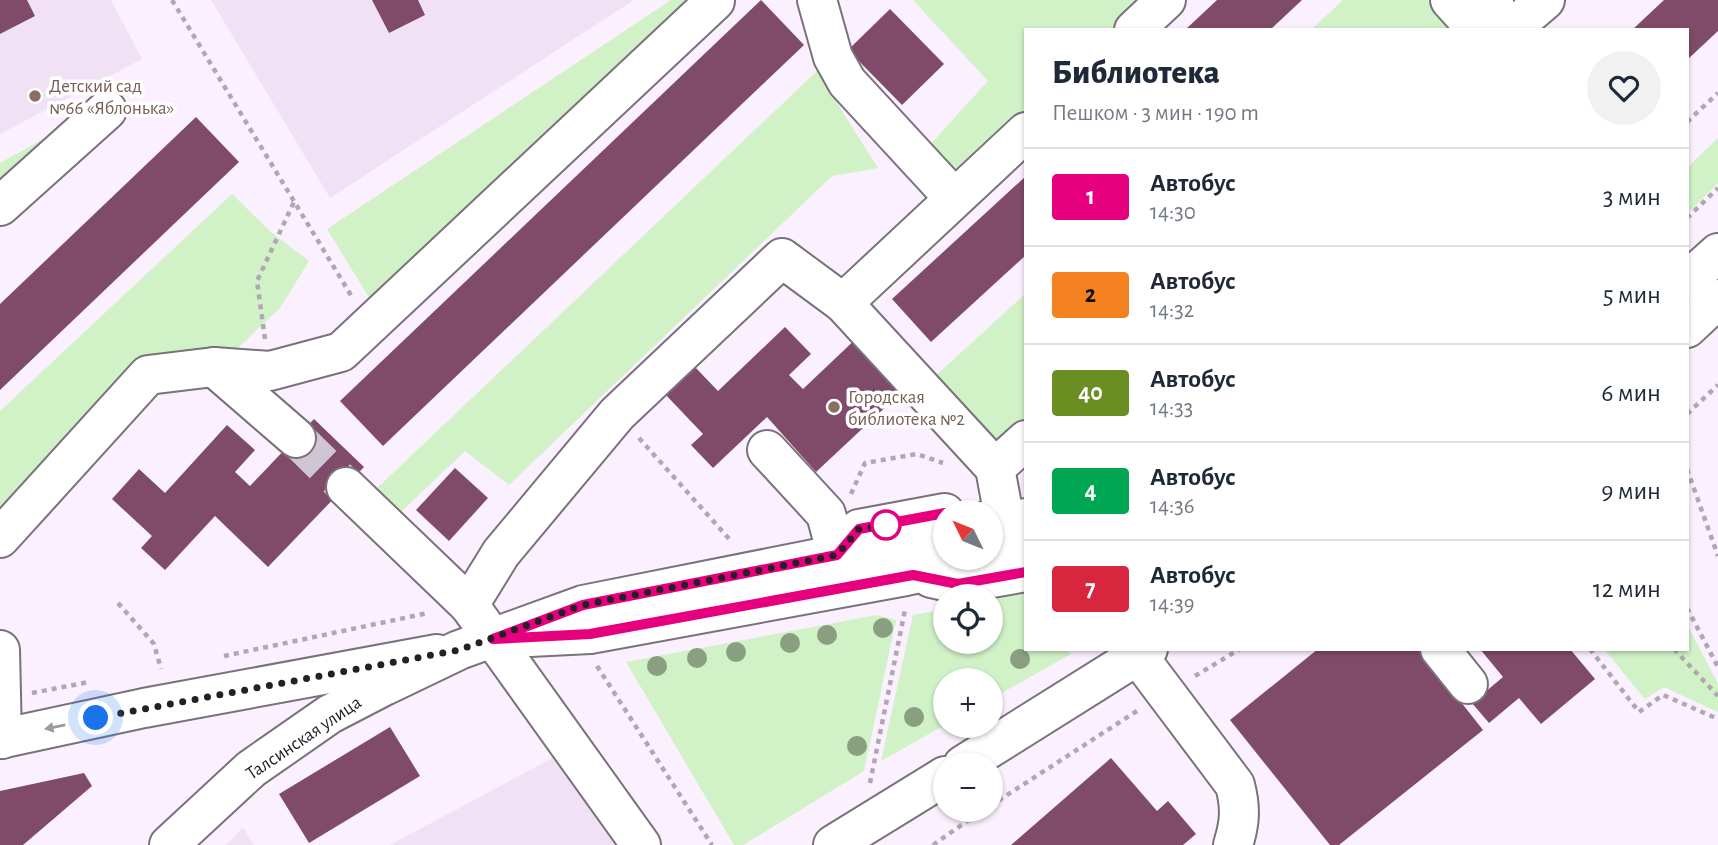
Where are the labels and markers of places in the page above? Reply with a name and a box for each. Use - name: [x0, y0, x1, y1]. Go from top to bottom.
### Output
- place label: Детский сад №66 «Яблонька»: [49, 77, 174, 118]
- marker: Детский сад №66 «Яблонька»: [27, 88, 43, 104]
- place label: Городская библиотека №2: [848, 388, 965, 429]
- marker: Городская библиотека №2: [826, 399, 842, 415]
- unlabelled marker: [871, 510, 901, 540]

